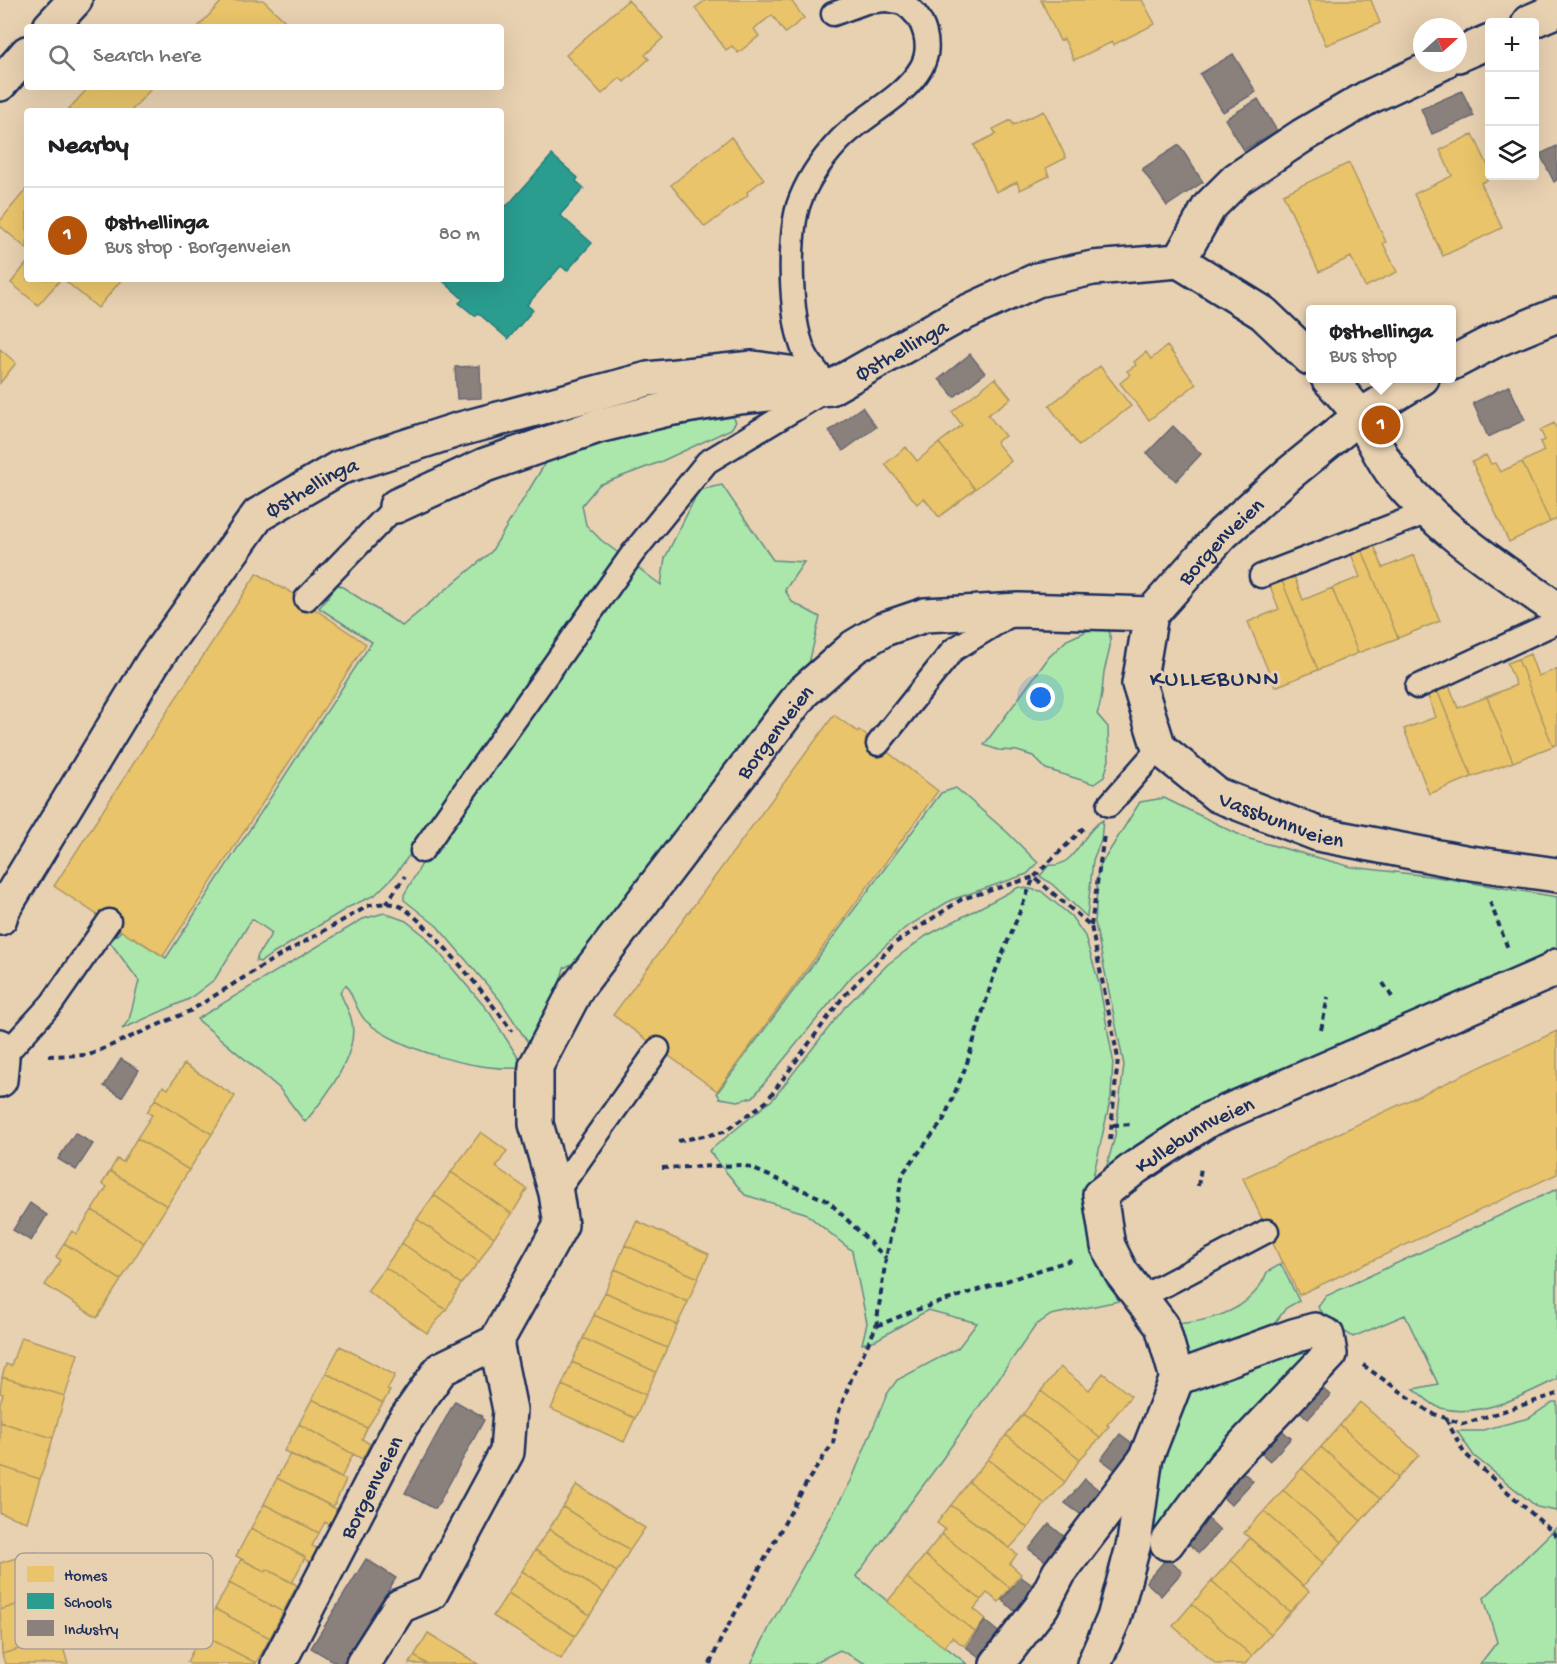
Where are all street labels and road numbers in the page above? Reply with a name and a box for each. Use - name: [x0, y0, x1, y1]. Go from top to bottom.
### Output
- street label: Østhellinga: [851, 315, 955, 388]
- street label: Østhellinga: [261, 453, 363, 525]
- street label: Borgenveien: [1173, 493, 1271, 592]
- street label: Borgenveien: [732, 680, 821, 786]
- street label: Vassbunnveien: [1213, 788, 1346, 856]
- street label: Kullebunnveien: [1131, 1092, 1260, 1181]
- street label: Borgenveien: [336, 1432, 411, 1545]

